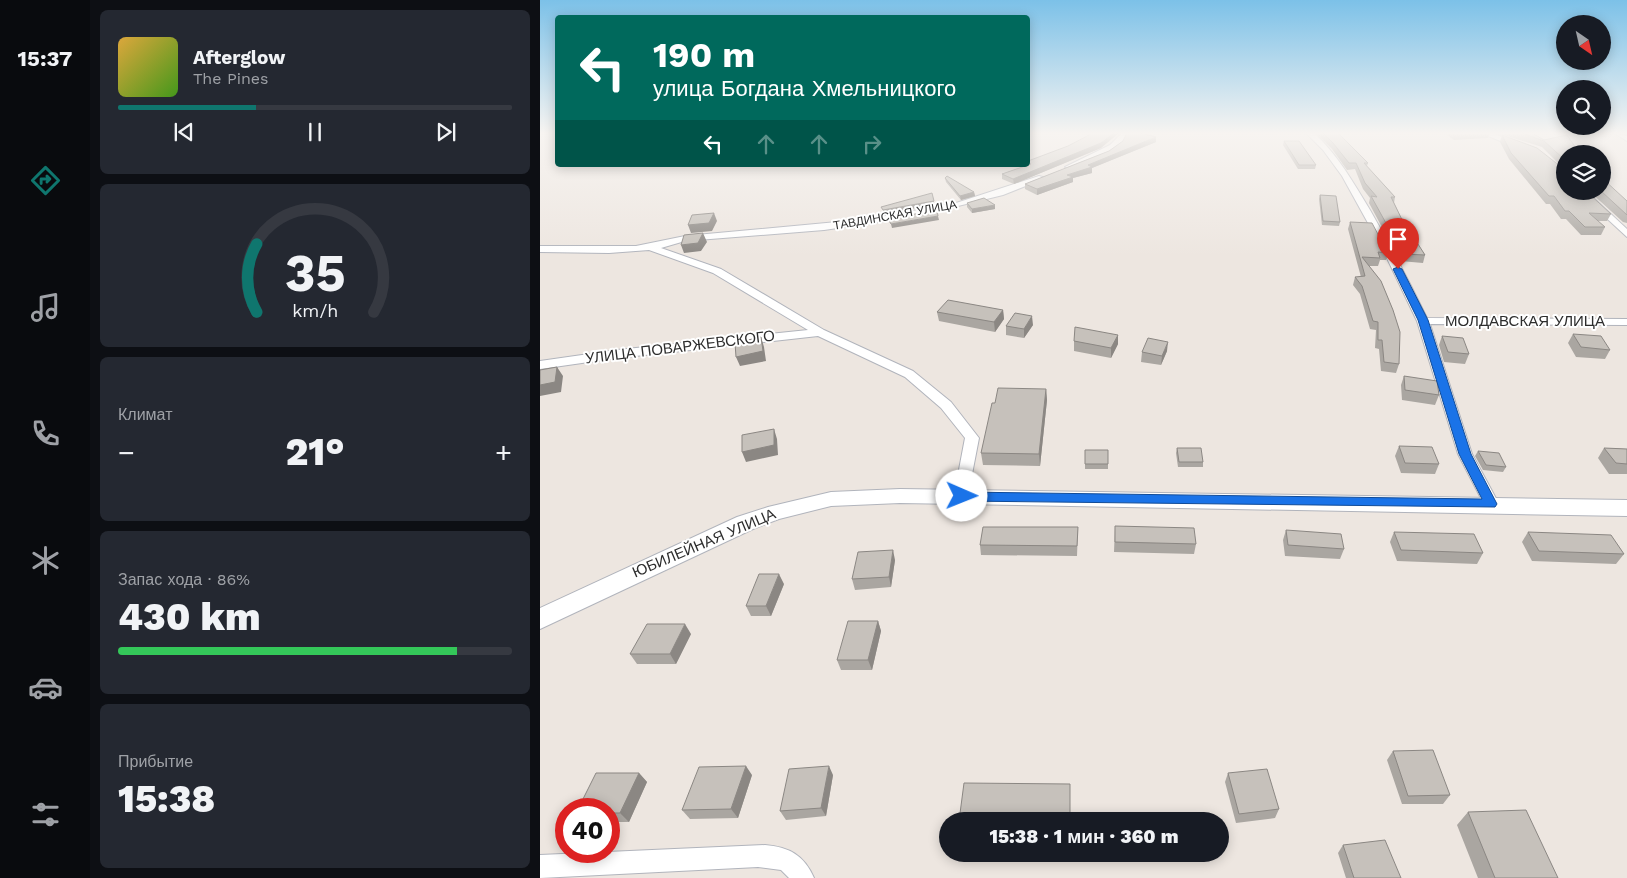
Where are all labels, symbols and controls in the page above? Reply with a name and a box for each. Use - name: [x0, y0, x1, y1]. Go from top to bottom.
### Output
- north arrow: [1556, 15, 1611, 70]
- map controls: [1556, 15, 1611, 200]
- text: 190 m: [653, 34, 755, 76]
- icon: left: [570, 35, 635, 100]
- text: 15:37: [18, 46, 72, 71]
- text: Afterglow: [193, 46, 285, 69]
- text: The Pines: [193, 69, 269, 88]
- text: улица Богдана Хмельницкого: [653, 76, 956, 101]
- button: search: [1556, 80, 1611, 135]
- icon: previous: [170, 118, 198, 146]
- icon: pause: [301, 118, 329, 146]
- icon: next: [432, 118, 460, 146]
- icon: left: [699, 130, 727, 158]
- icon: ahead: [752, 130, 780, 158]
- icon: ahead: [805, 130, 833, 158]
- icon: right: [858, 130, 886, 158]
- button: layers: [1556, 145, 1611, 200]
- icon: directions: [28, 163, 63, 198]
- street label: ТАВДИНСКАЯ УЛИЦА: [832, 197, 958, 233]
- pin: [1377, 218, 1419, 269]
- icon: arrive: [1384, 225, 1412, 253]
- text: 35: [284, 243, 346, 304]
- icon: music: [28, 290, 63, 325]
- text: km/h: [292, 300, 338, 321]
- street label: МОЛДАВСКАЯ УЛИЦА: [1445, 312, 1605, 330]
- street label: УЛИЦА ПОВАРЖЕВСКОГО: [584, 326, 776, 368]
- text: Климат: [118, 405, 172, 424]
- icon: phone: [28, 416, 63, 451]
- text: 21°: [285, 430, 345, 474]
- text: −: [118, 436, 135, 469]
- text: +: [495, 436, 512, 469]
- position arrow: [935, 469, 987, 521]
- street label: ЮБИЛЕЙНАЯ УЛИЦА: [630, 505, 778, 581]
- icon: climate: [28, 543, 63, 578]
- text: Запас хода · 86%: [118, 570, 250, 589]
- text: 430 km: [118, 595, 261, 639]
- icon: car: [28, 670, 63, 705]
- text: Прибытие: [118, 752, 193, 771]
- text: 15:38: [118, 777, 215, 821]
- icon: filters: [28, 797, 63, 832]
- speed limit sign: 40: [555, 798, 620, 863]
- text: 15:38 · 1 мин · 360 m: [989, 825, 1179, 848]

